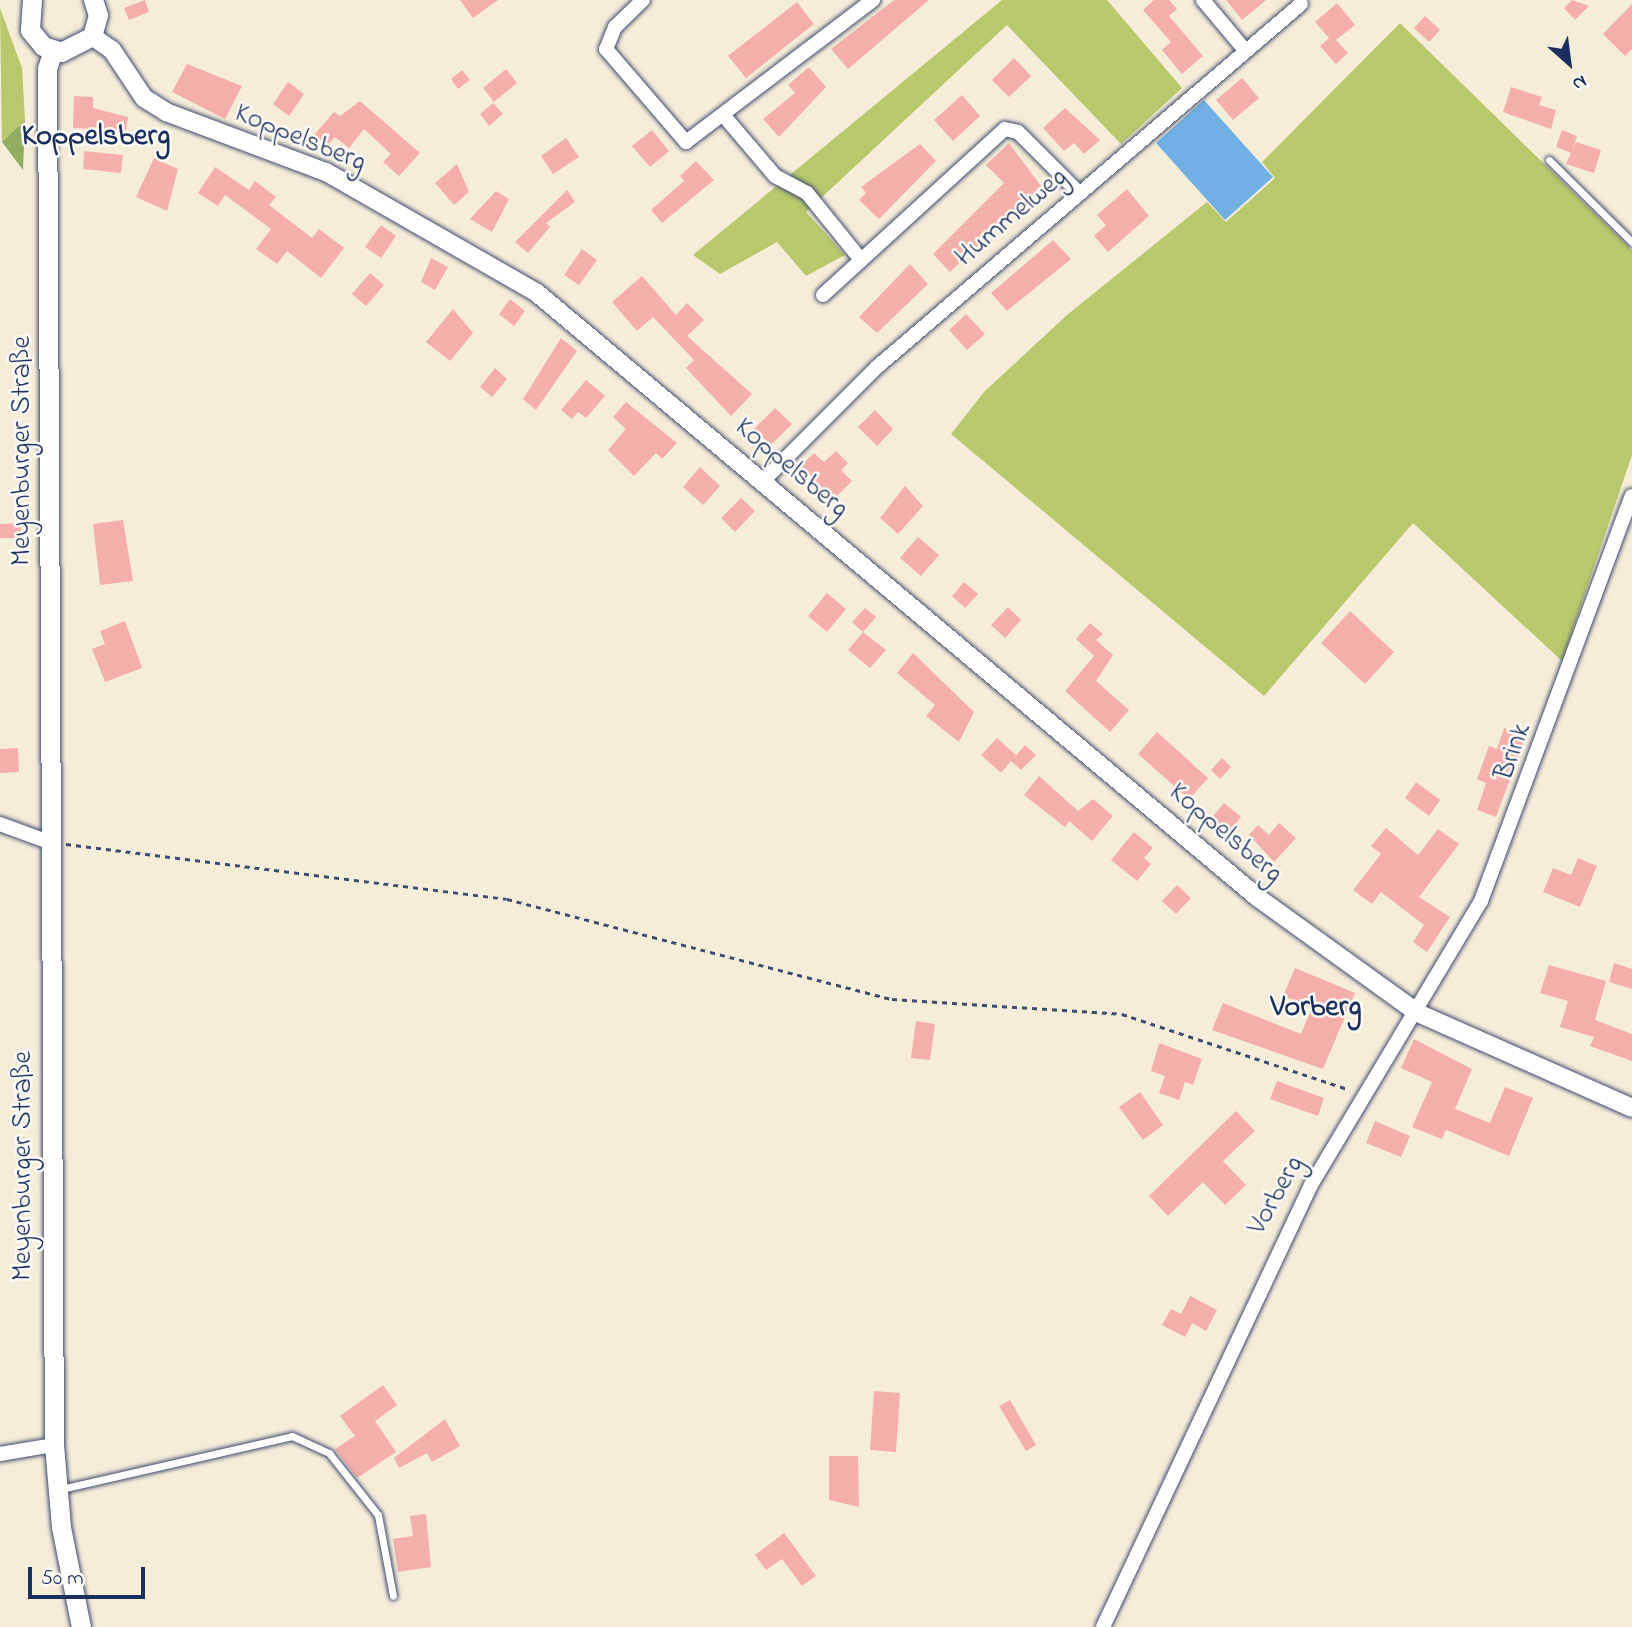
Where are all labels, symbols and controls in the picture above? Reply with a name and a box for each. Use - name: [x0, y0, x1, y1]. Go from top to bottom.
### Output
- north arrow: [1534, 28, 1604, 98]
- text: N: [1567, 67, 1591, 97]
- street label: Koppelsberg: [229, 97, 371, 181]
- district label: Koppelsberg: [22, 119, 170, 155]
- street label: Hummelweg: [949, 161, 1075, 275]
- street label: Meyenburger Straße: [6, 336, 40, 566]
- street label: Koppelsberg: [727, 412, 855, 526]
- street label: Brink: [1488, 719, 1540, 785]
- street label: Koppelsberg: [1161, 777, 1289, 891]
- district label: Vorberg: [1270, 990, 1362, 1026]
- street label: Meyenburger Straße: [7, 1051, 41, 1281]
- street label: Vorberg: [1242, 1151, 1312, 1241]
- scale bar: [32, 1554, 149, 1598]
- text: 50 m: [41, 1564, 84, 1594]

